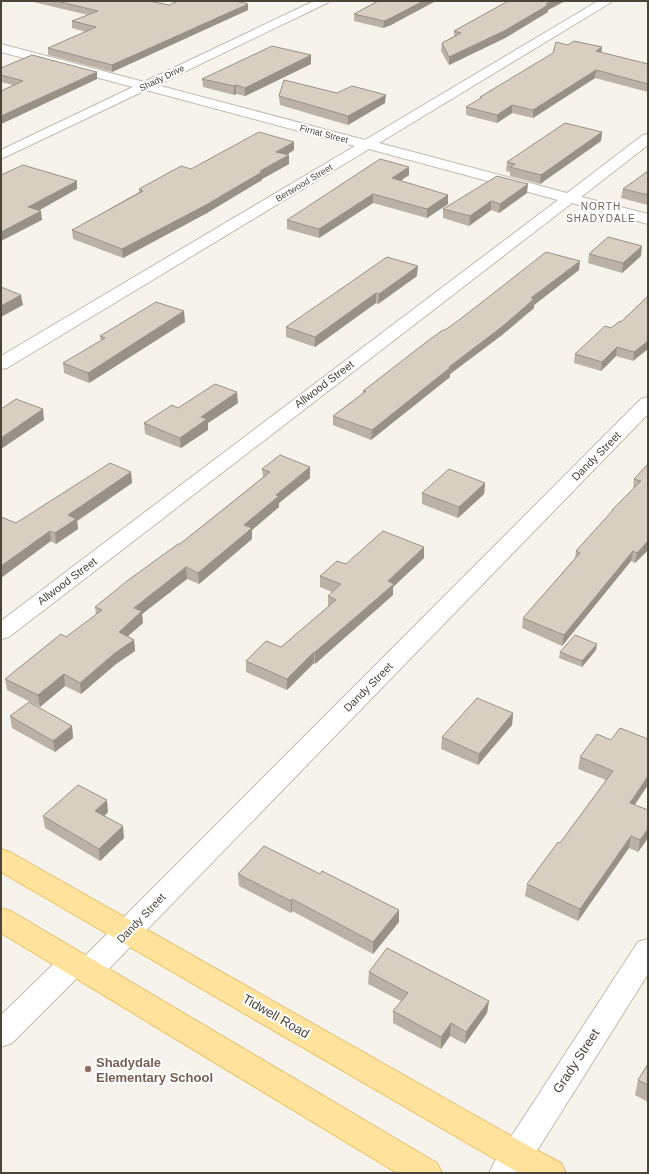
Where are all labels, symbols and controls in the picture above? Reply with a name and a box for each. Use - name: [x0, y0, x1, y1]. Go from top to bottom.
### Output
- street label: Shady Drive: [138, 63, 186, 93]
- street label: Firnat Street: [299, 123, 350, 145]
- street label: Bertwood Street: [274, 162, 335, 204]
- district label: NORTH SHADYDALE: [566, 201, 636, 224]
- street label: Allwood Street: [292, 358, 356, 410]
- street label: Dandy Street: [569, 429, 623, 483]
- street label: Allwood Street: [35, 555, 99, 607]
- street label: Dandy Street: [341, 660, 395, 714]
- street label: Dandy Street: [114, 891, 168, 945]
- street label: Tidwell Road: [240, 991, 312, 1041]
- street label: Grady Street: [550, 1026, 603, 1096]
- place label: Shadydale Elementary School: [96, 1055, 213, 1085]
- marker: Shadydale Elementary School: [83, 1064, 93, 1074]

